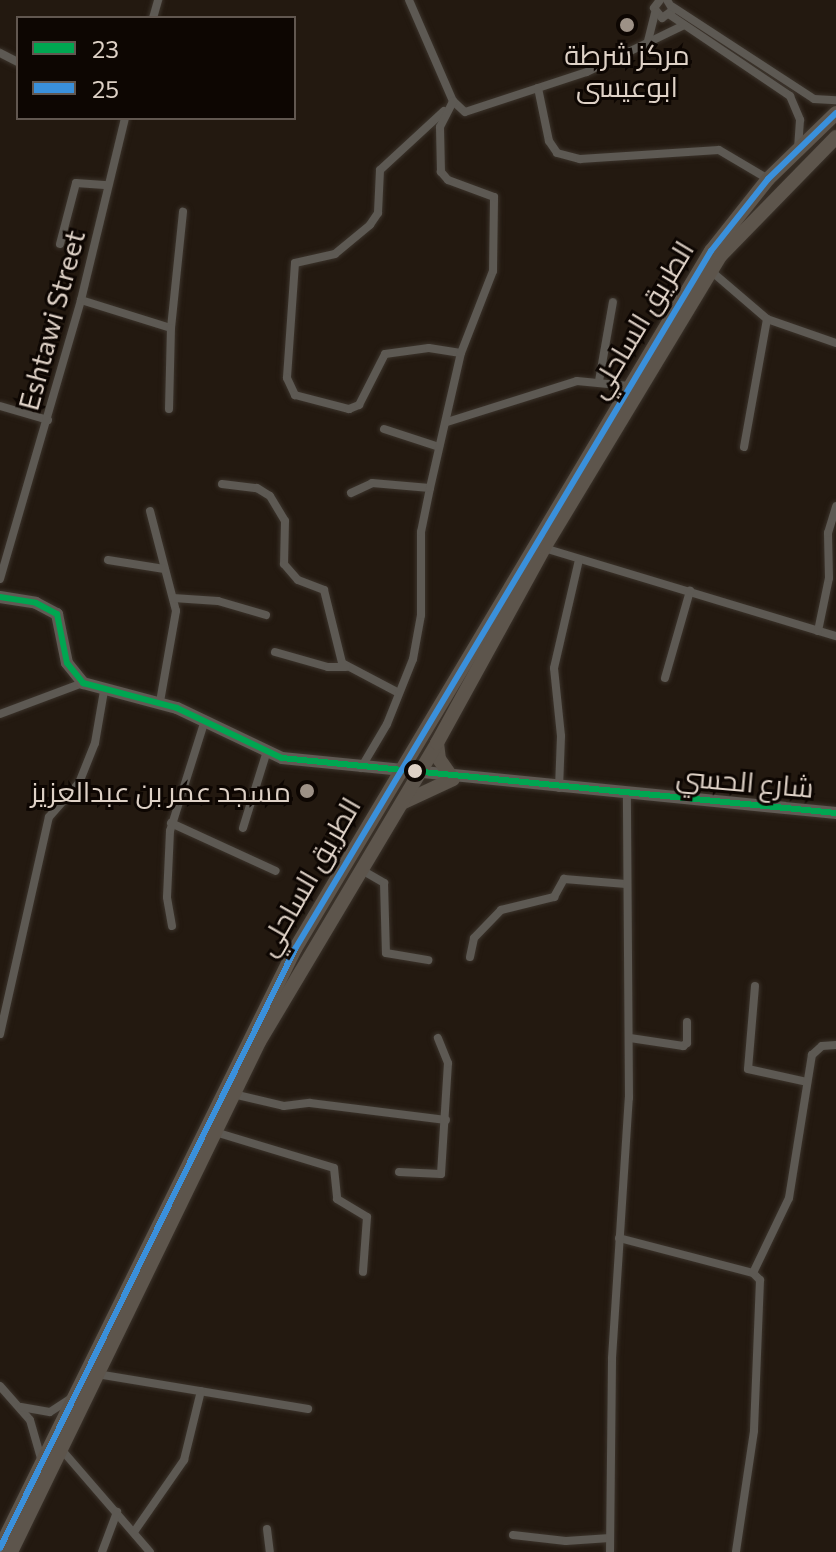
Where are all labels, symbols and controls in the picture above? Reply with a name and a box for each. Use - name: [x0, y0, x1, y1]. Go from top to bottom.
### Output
- legend: [16, 16, 296, 120]
- marker: مركز شرطة ابوعيسى: [618, 16, 636, 34]
- text: 23: [92, 34, 119, 63]
- place label: مركز شرطة ابوعيسى: [564, 37, 690, 103]
- text: 25: [92, 74, 119, 103]
- street label: Eshtawi Street: [11, 226, 91, 414]
- street label: الطريق الساحلي: [580, 234, 700, 404]
- street label: شارع الحسي: [675, 758, 815, 804]
- unlabelled marker: [407, 763, 423, 779]
- place label: مسجد عمر بن عبدالعزيز: [31, 774, 291, 808]
- marker: مسجد عمر بن عبدالعزيز: [298, 782, 316, 800]
- street label: الطريق الساحلي: [249, 791, 367, 961]

